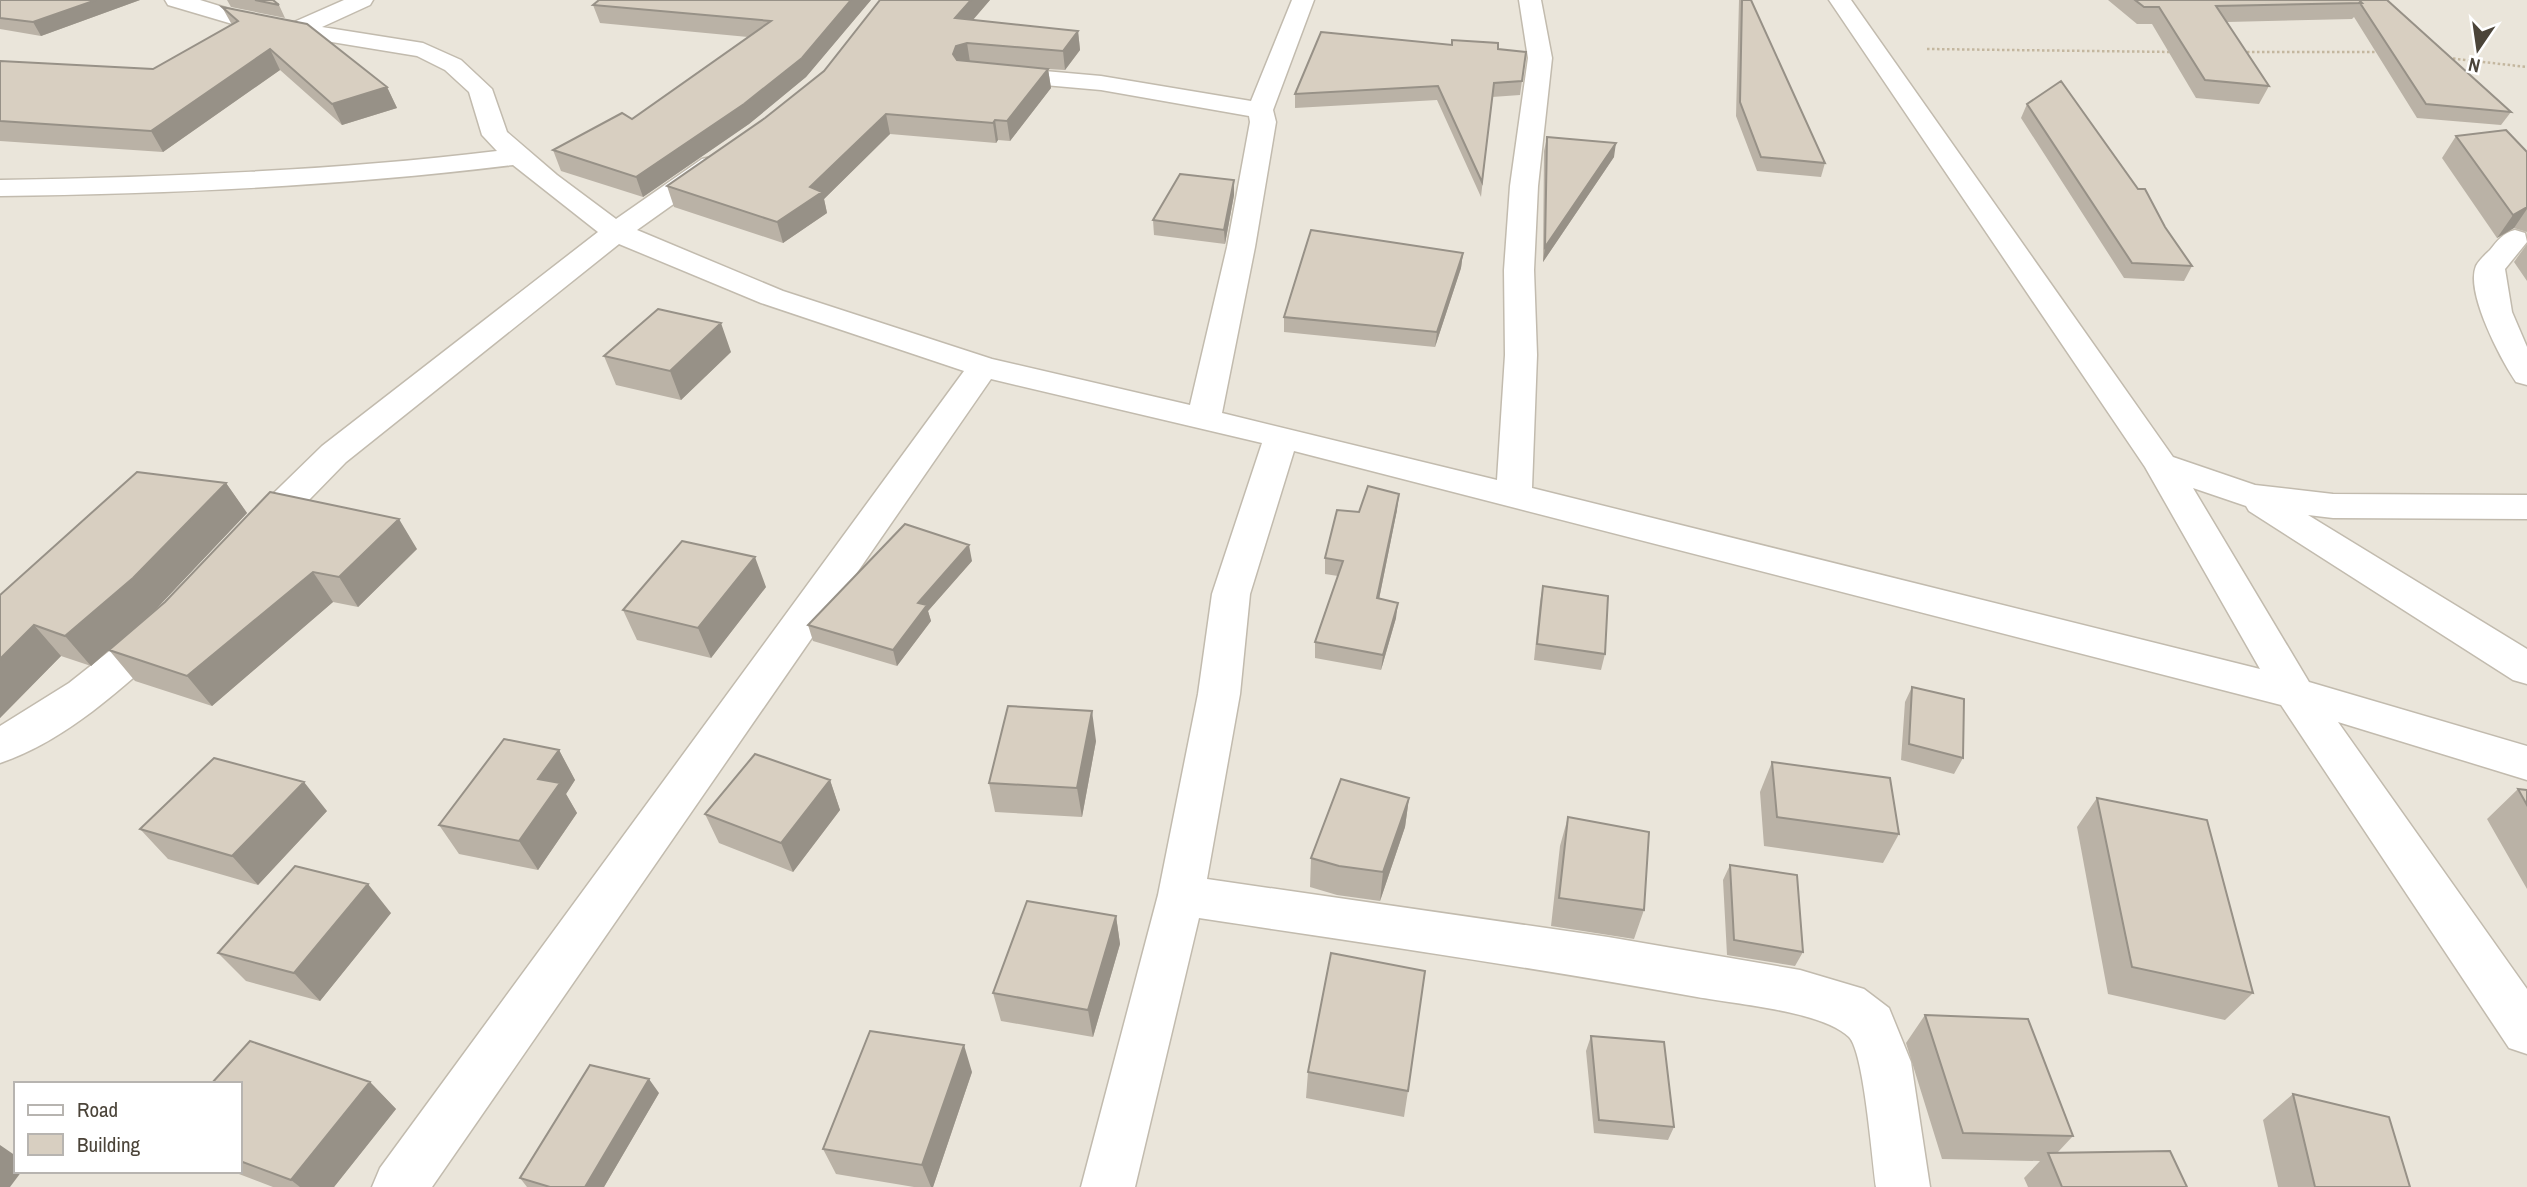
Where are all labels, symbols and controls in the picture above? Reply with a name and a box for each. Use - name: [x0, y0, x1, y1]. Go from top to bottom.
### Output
- north arrow: [2443, 14, 2513, 84]
- text: N: [2466, 52, 2483, 79]
- legend: [14, 1082, 242, 1173]
- text: Road: [77, 1095, 118, 1124]
- text: Building: [77, 1130, 141, 1159]

